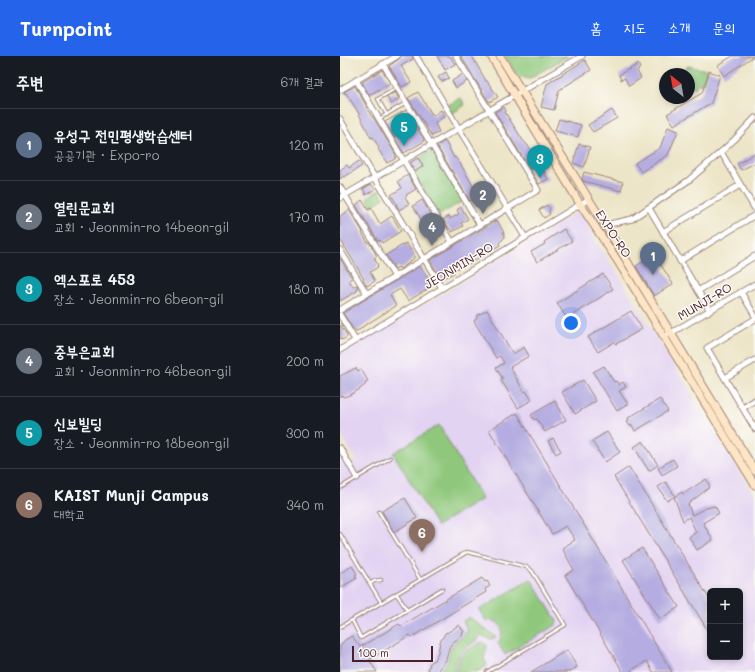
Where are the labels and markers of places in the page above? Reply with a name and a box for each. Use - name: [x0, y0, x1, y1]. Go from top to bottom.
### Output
- pin: 5: [391, 113, 417, 146]
- pin: 3: [527, 145, 553, 178]
- pin: 2: [470, 181, 496, 214]
- pin: 4: [419, 213, 445, 246]
- pin: 1: [640, 242, 666, 275]
- pin: 6: [409, 519, 435, 552]

